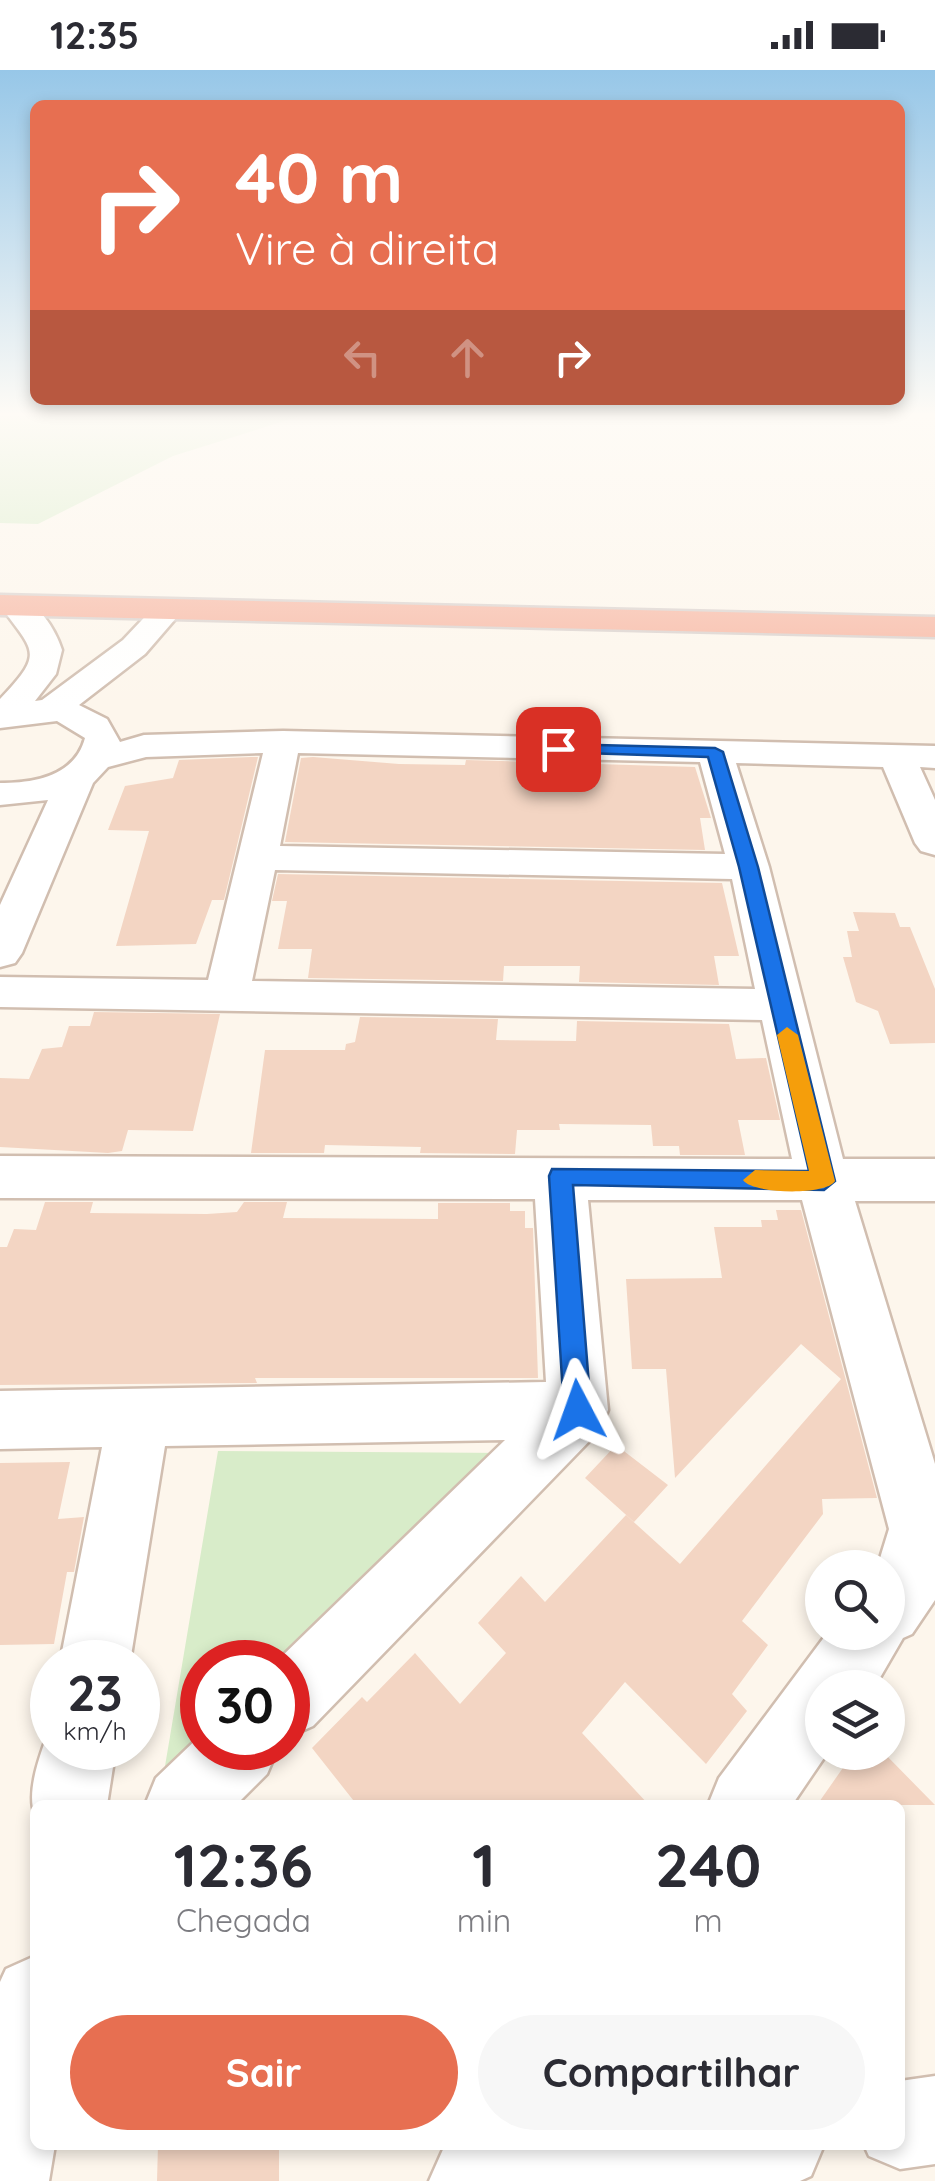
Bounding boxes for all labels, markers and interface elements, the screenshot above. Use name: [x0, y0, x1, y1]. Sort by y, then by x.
text: 12:35: [50, 11, 139, 59]
text: 40 m: [235, 133, 403, 221]
icon: right: [70, 140, 200, 270]
text: Vire à direita: [235, 220, 499, 276]
icon: left: [335, 330, 390, 385]
icon: ahead: [440, 330, 495, 385]
icon: right: [545, 330, 600, 385]
pin: [516, 707, 601, 792]
icon: arrive: [531, 722, 586, 777]
position arrow: [526, 1358, 630, 1462]
map controls: [805, 1550, 905, 1770]
button: search: [805, 1550, 905, 1650]
speed limit sign: 30: [180, 1640, 310, 1770]
text: 23: [67, 1661, 123, 1724]
button: layers: [805, 1670, 905, 1770]
text: km/h: [63, 1715, 127, 1746]
text: 12:36: [174, 1827, 313, 1902]
text: 1: [472, 1827, 496, 1902]
text: 240: [655, 1827, 761, 1902]
text: Chegada: [176, 1900, 311, 1940]
text: min: [457, 1900, 511, 1940]
text: m: [694, 1900, 723, 1940]
button: Sair: [70, 2015, 458, 2130]
button: Compartilhar: [478, 2015, 865, 2130]

